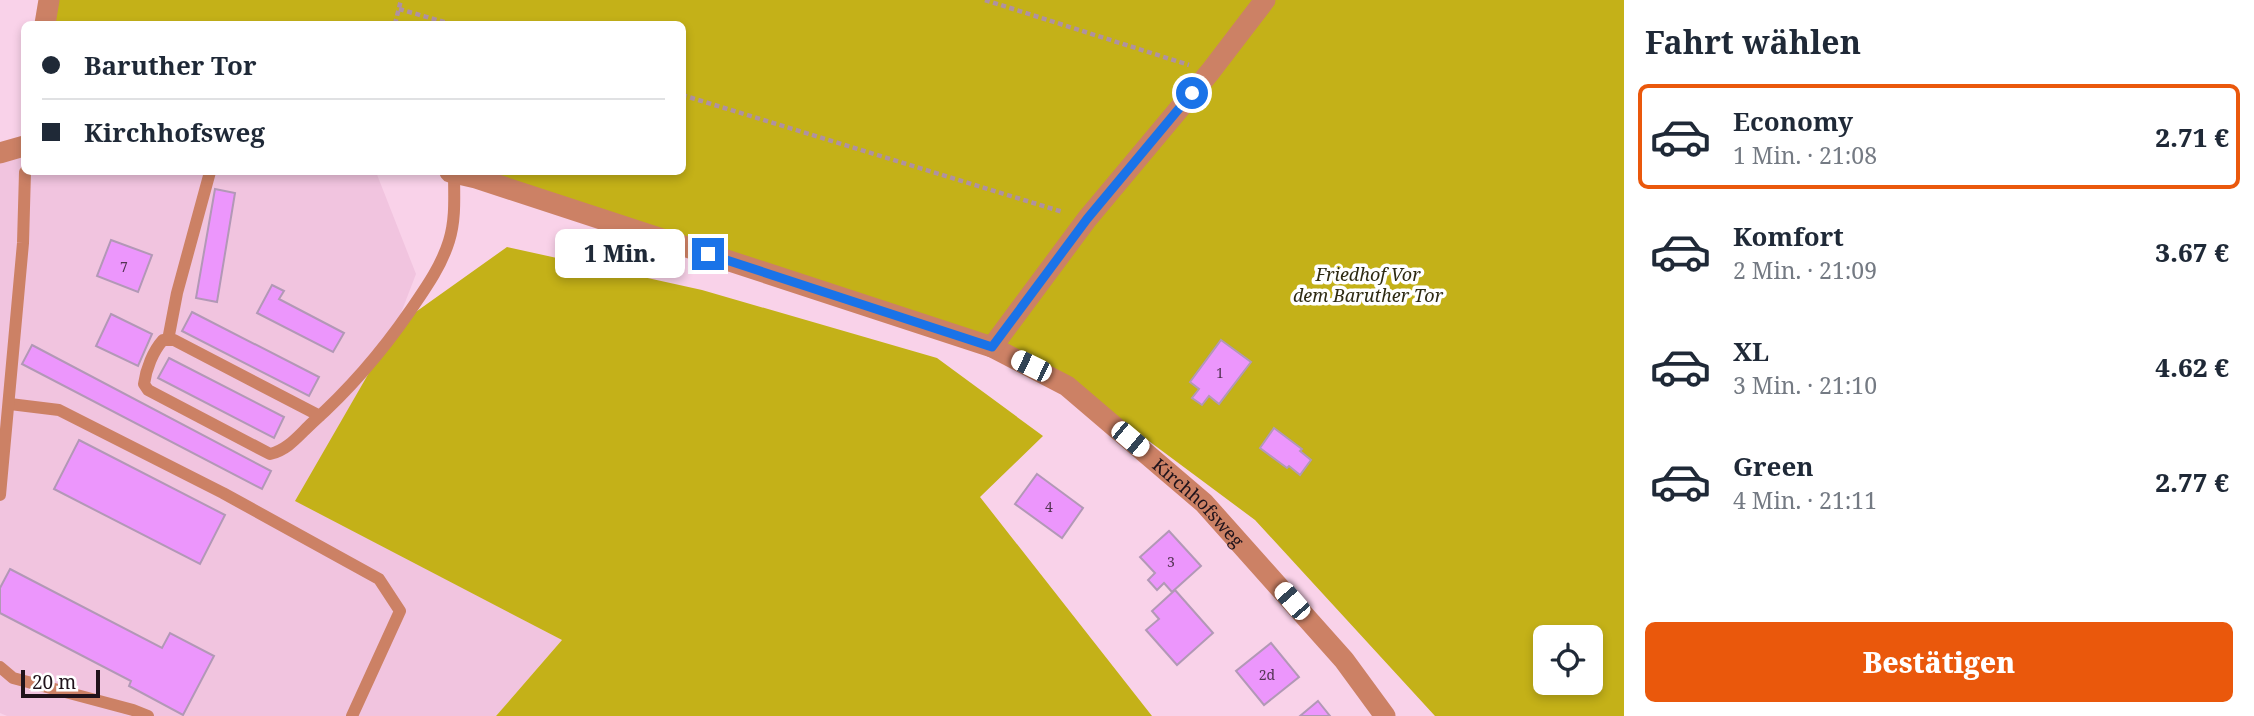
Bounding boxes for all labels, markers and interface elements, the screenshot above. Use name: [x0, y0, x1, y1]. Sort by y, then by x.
text: Fahrt wählen: [1645, 20, 1861, 63]
text: Baruther Tor: [84, 47, 257, 83]
route start: [1176, 77, 1208, 109]
text: Economy: [1733, 103, 1853, 139]
icon: car: [1649, 105, 1712, 168]
text: Kirchhofsweg: [84, 114, 265, 150]
text: 2.71 €: [2155, 119, 2229, 155]
text: 1 Min. · 21:08: [1733, 139, 1877, 171]
text: Komfort: [1733, 218, 1844, 254]
icon: car: [1649, 220, 1712, 283]
callout: 1 Min.: [554, 230, 684, 278]
text: 3.67 €: [2155, 234, 2229, 270]
text: 1 Min.: [584, 237, 656, 269]
route end: [692, 238, 724, 270]
text: 2 Min. · 21:09: [1733, 254, 1877, 286]
house number: 7: [120, 257, 128, 276]
park label: Friedhof Vor dem Baruther Tor: [1293, 262, 1444, 307]
text: XL: [1733, 333, 1769, 369]
icon: car: [1649, 335, 1712, 398]
car: [1008, 347, 1055, 385]
text: 4.62 €: [2155, 349, 2229, 385]
house number: 1: [1216, 363, 1224, 382]
text: 3 Min. · 21:10: [1733, 369, 1877, 401]
car: [1108, 417, 1153, 461]
text: Green: [1733, 448, 1814, 484]
icon: car: [1649, 450, 1712, 513]
street label: Kirchhofsweg: [1148, 453, 1250, 552]
text: 2.77 €: [2155, 464, 2229, 500]
text: 4 Min. · 21:11: [1733, 484, 1877, 516]
house number: 4: [1045, 497, 1053, 516]
house number: 3: [1167, 552, 1175, 571]
car: [1271, 578, 1314, 624]
button: Bestätigen: [1645, 622, 2233, 702]
map controls: [1533, 625, 1603, 695]
button: locate: [1533, 625, 1603, 695]
house number: 2d: [1259, 665, 1276, 684]
scale bar: [21, 667, 100, 699]
text: 20 m: [32, 669, 76, 695]

